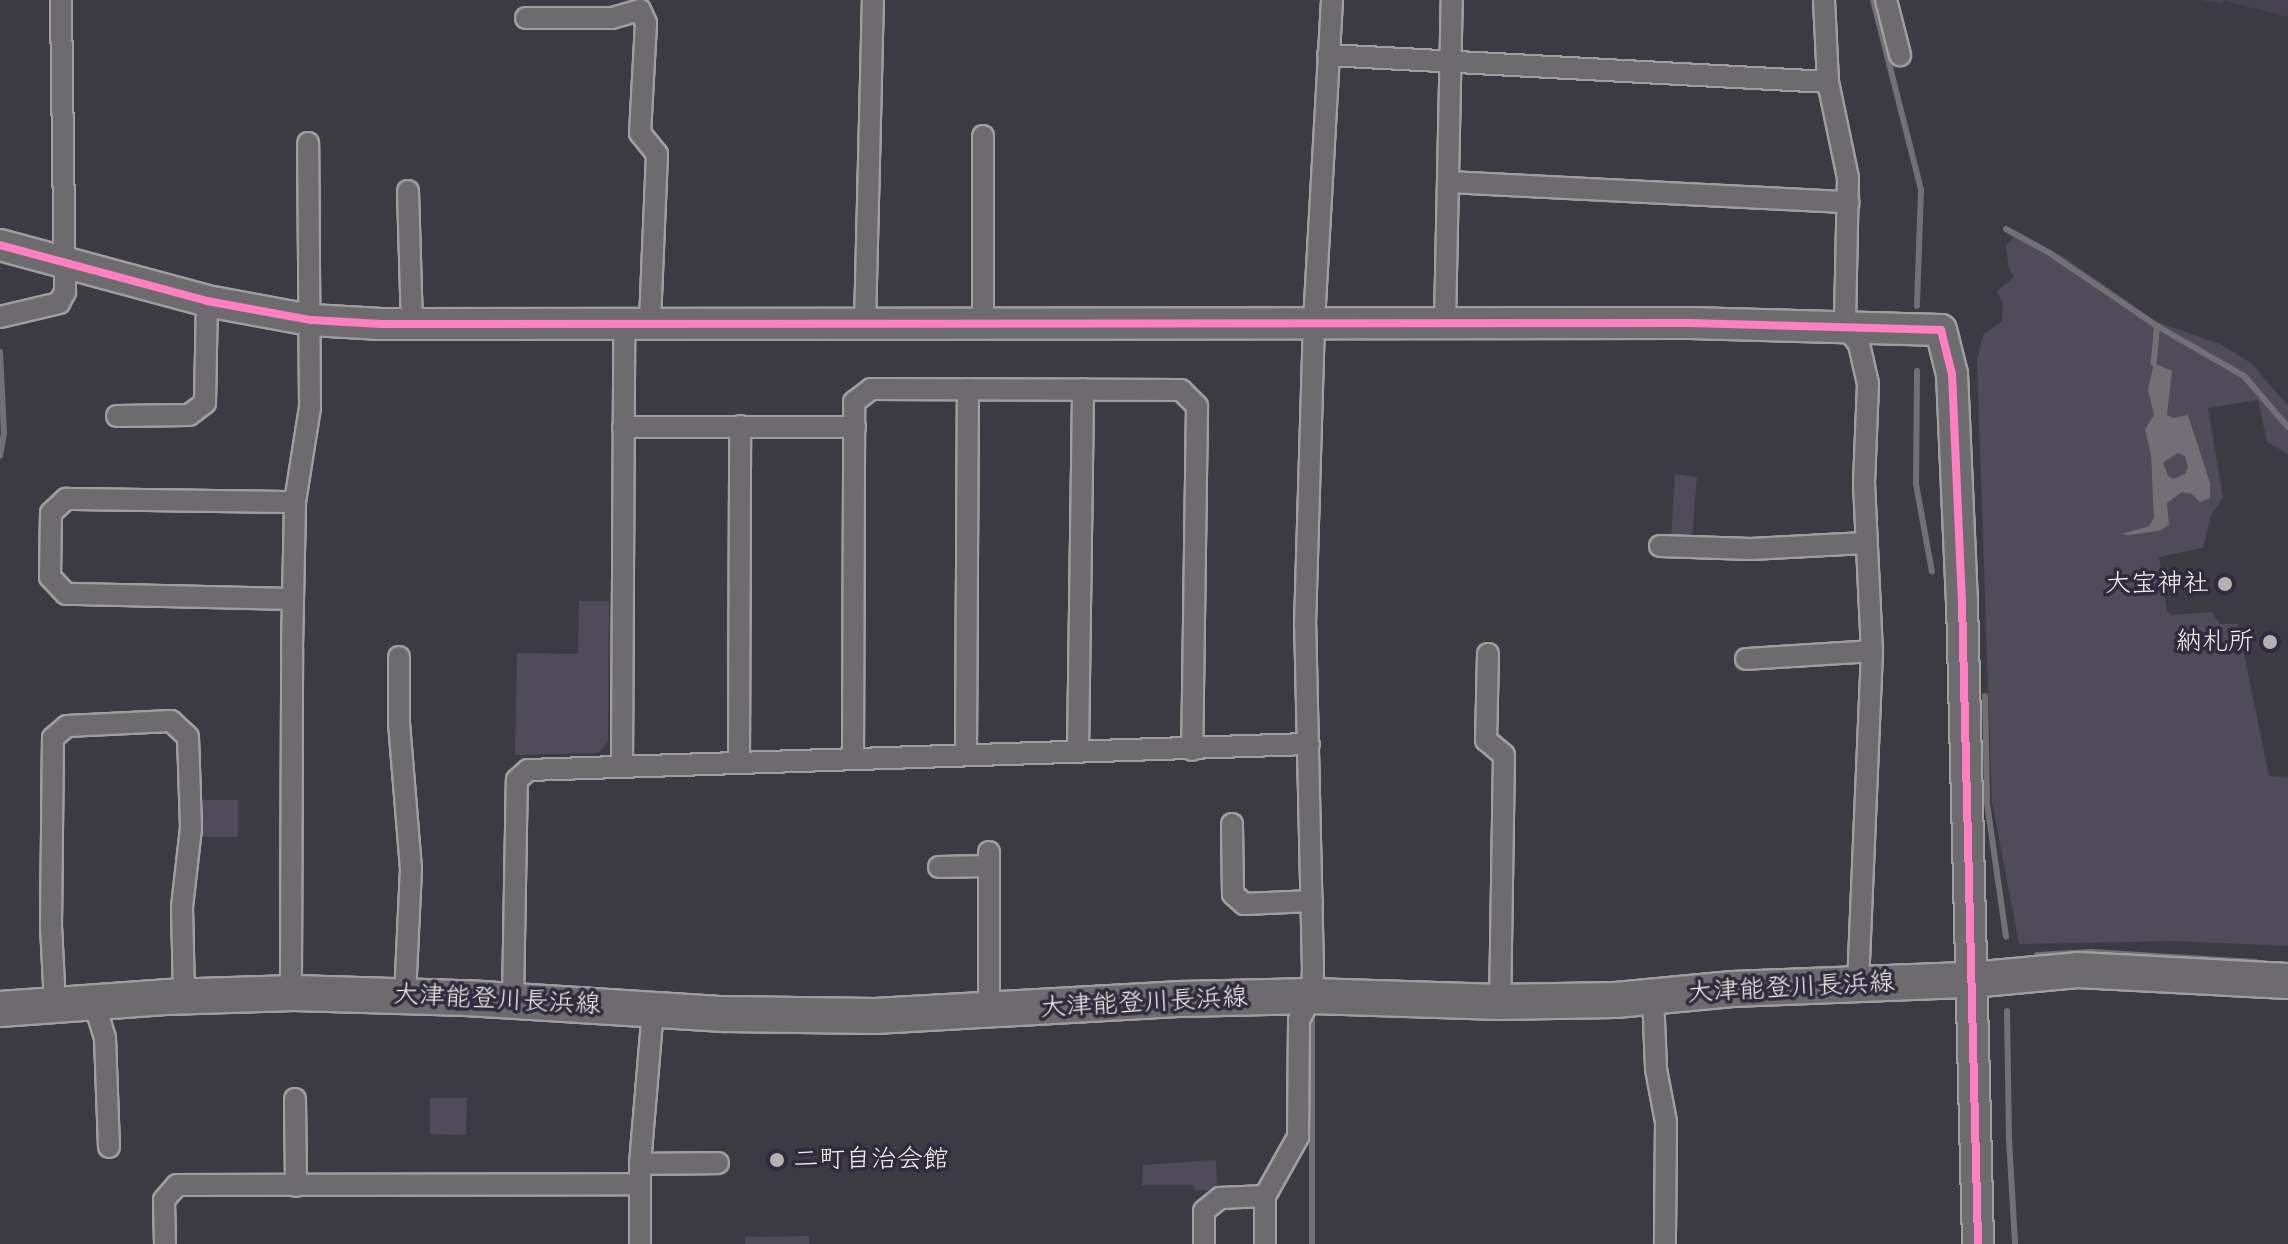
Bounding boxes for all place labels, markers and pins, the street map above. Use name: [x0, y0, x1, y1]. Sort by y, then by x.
place label: 大宝神社: [2105, 568, 2209, 600]
marker: 大宝神社: [2216, 575, 2234, 593]
place label: 納札所: [2176, 626, 2254, 658]
marker: 納札所: [2261, 633, 2279, 651]
place label: 二町自治会館: [793, 1144, 949, 1176]
marker: 二町自治会館: [768, 1151, 786, 1169]

